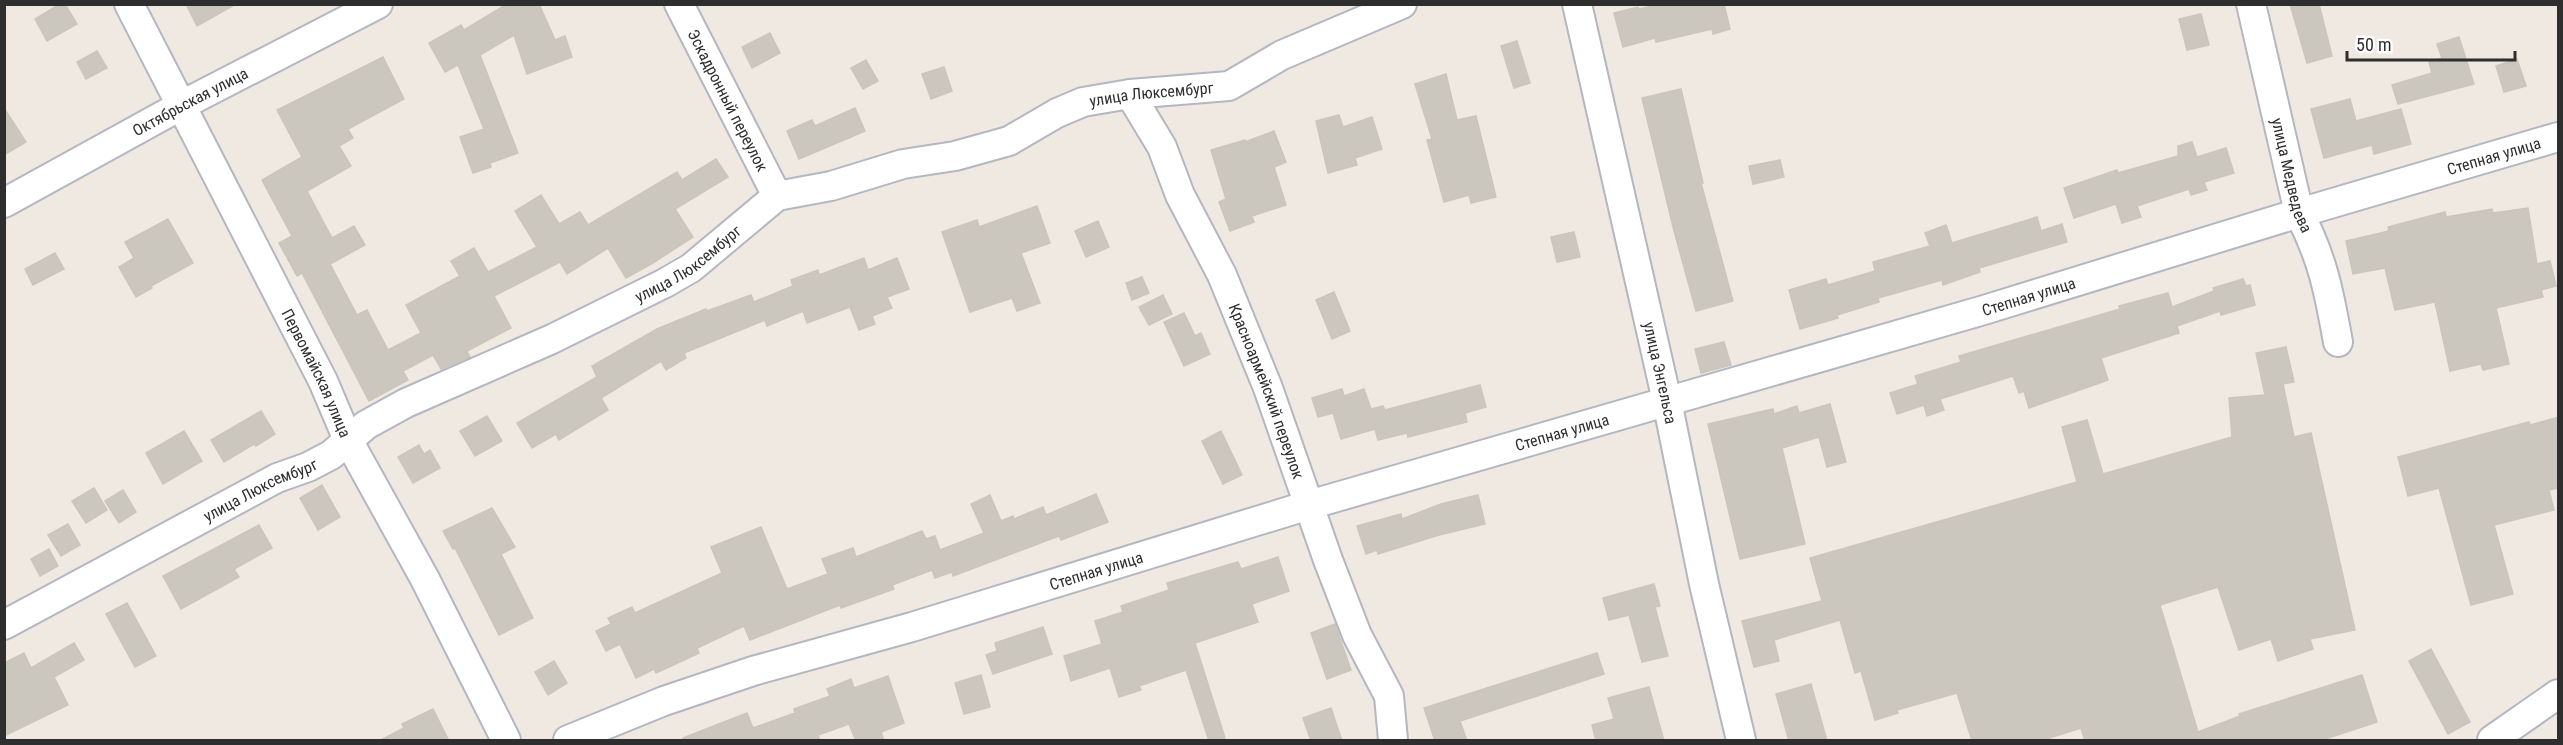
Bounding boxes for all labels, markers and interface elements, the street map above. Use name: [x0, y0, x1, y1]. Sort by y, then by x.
scale bar: [2347, 24, 2515, 62]
street label: Эскадронный переулок: [684, 26, 772, 175]
text: 50 m: [2356, 34, 2391, 55]
street label: Октябрьская улица: [129, 63, 251, 140]
street label: улица Люксембург: [1088, 78, 1214, 110]
street label: улица Медведева: [2268, 116, 2317, 236]
street label: Степная улица: [2445, 133, 2543, 179]
street label: улица Люксембург: [632, 221, 745, 306]
street label: Степная улица: [1979, 273, 2078, 320]
street label: Красноармейский переулок: [1225, 301, 1308, 481]
street label: Первомайская улица: [278, 305, 355, 440]
street label: улица Энгельса: [1640, 320, 1681, 425]
street label: Степная улица: [1513, 409, 1611, 455]
street label: улица Люксембург: [200, 454, 321, 525]
street label: Степная улица: [1047, 547, 1145, 594]

